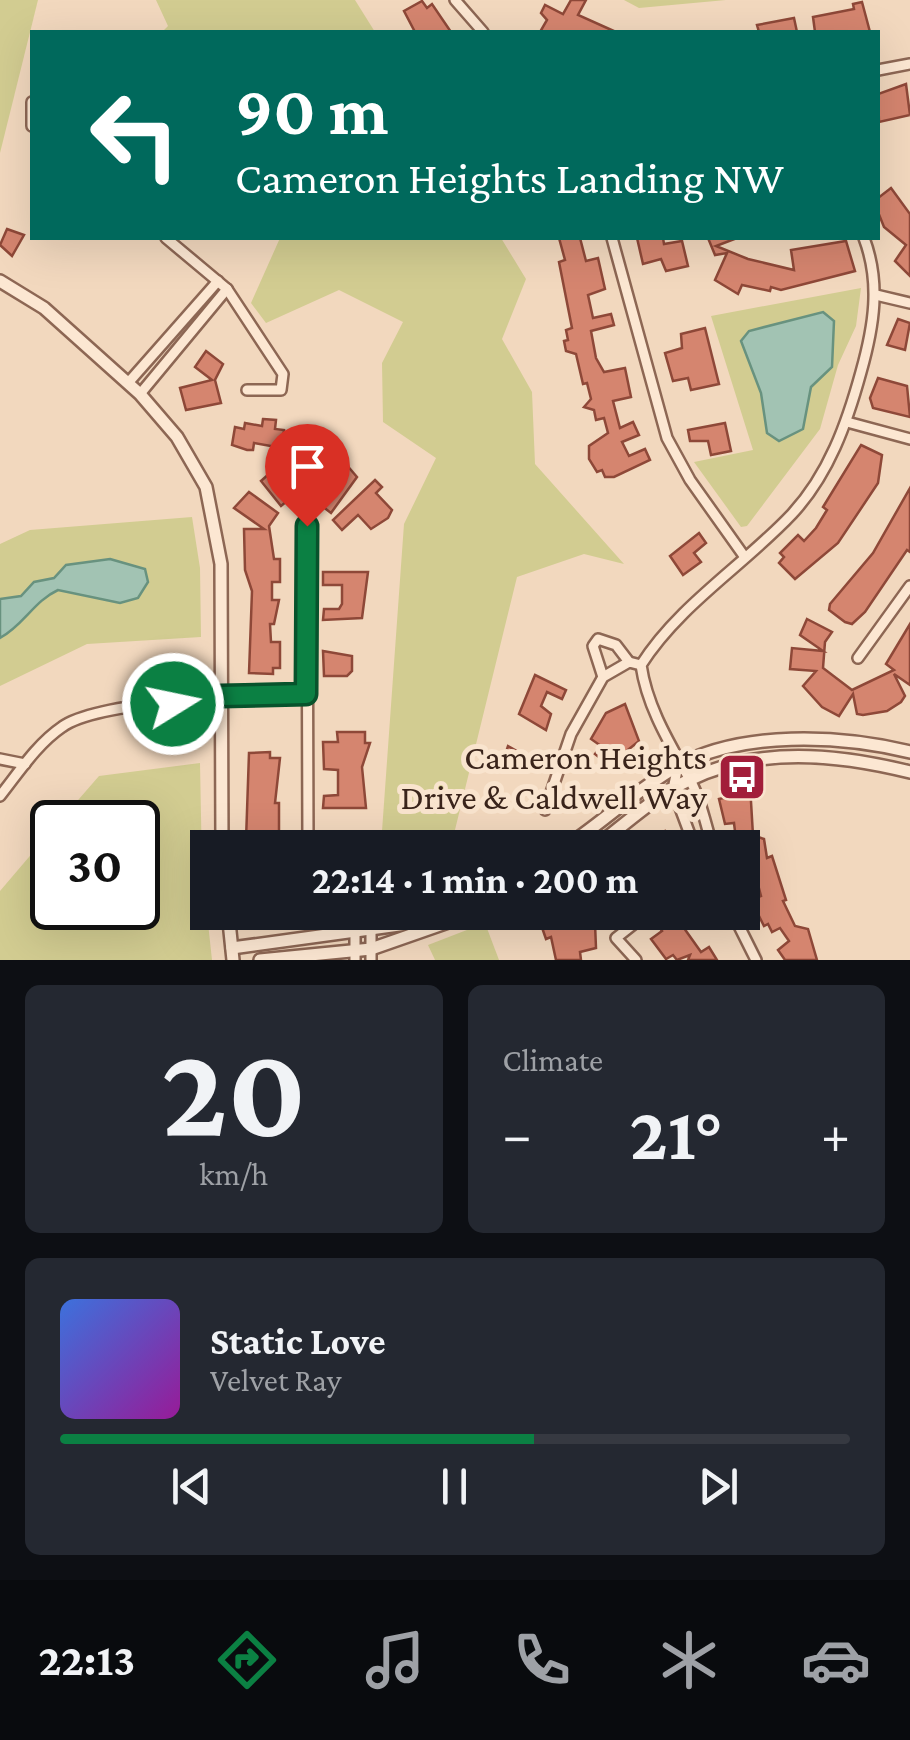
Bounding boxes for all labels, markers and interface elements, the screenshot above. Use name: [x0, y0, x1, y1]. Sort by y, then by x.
icon: left: [70, 70, 200, 200]
text: 90 m: [235, 71, 388, 149]
text: Cameron Heights Landing NW: [235, 153, 784, 203]
pin: [265, 424, 350, 527]
icon: arrive: [280, 439, 335, 494]
position arrow: [121, 652, 225, 756]
place label: Cameron Heights Drive & Caldwell Way: [401, 738, 708, 817]
bus stop icon: Cameron Heights Drive & Caldwell Way: [716, 751, 768, 803]
speed limit sign: 30: [30, 800, 160, 930]
text: 22:14 · 1 min · 200 m: [312, 859, 638, 901]
text: 20: [161, 1018, 306, 1163]
text: Climate: [503, 1042, 603, 1078]
text: 21°: [630, 1092, 723, 1175]
text: −: [503, 1104, 532, 1165]
text: +: [821, 1104, 850, 1165]
text: km/h: [199, 1156, 268, 1192]
text: Static Love: [210, 1320, 386, 1362]
text: Velvet Ray: [210, 1362, 341, 1398]
icon: previous: [164, 1459, 219, 1514]
icon: pause: [427, 1459, 482, 1514]
icon: next: [691, 1459, 746, 1514]
icon: directions: [212, 1625, 282, 1695]
icon: music: [360, 1625, 430, 1695]
icon: phone: [507, 1625, 577, 1695]
icon: climate: [654, 1625, 724, 1695]
icon: car: [801, 1625, 871, 1695]
text: 22:13: [39, 1635, 135, 1685]

